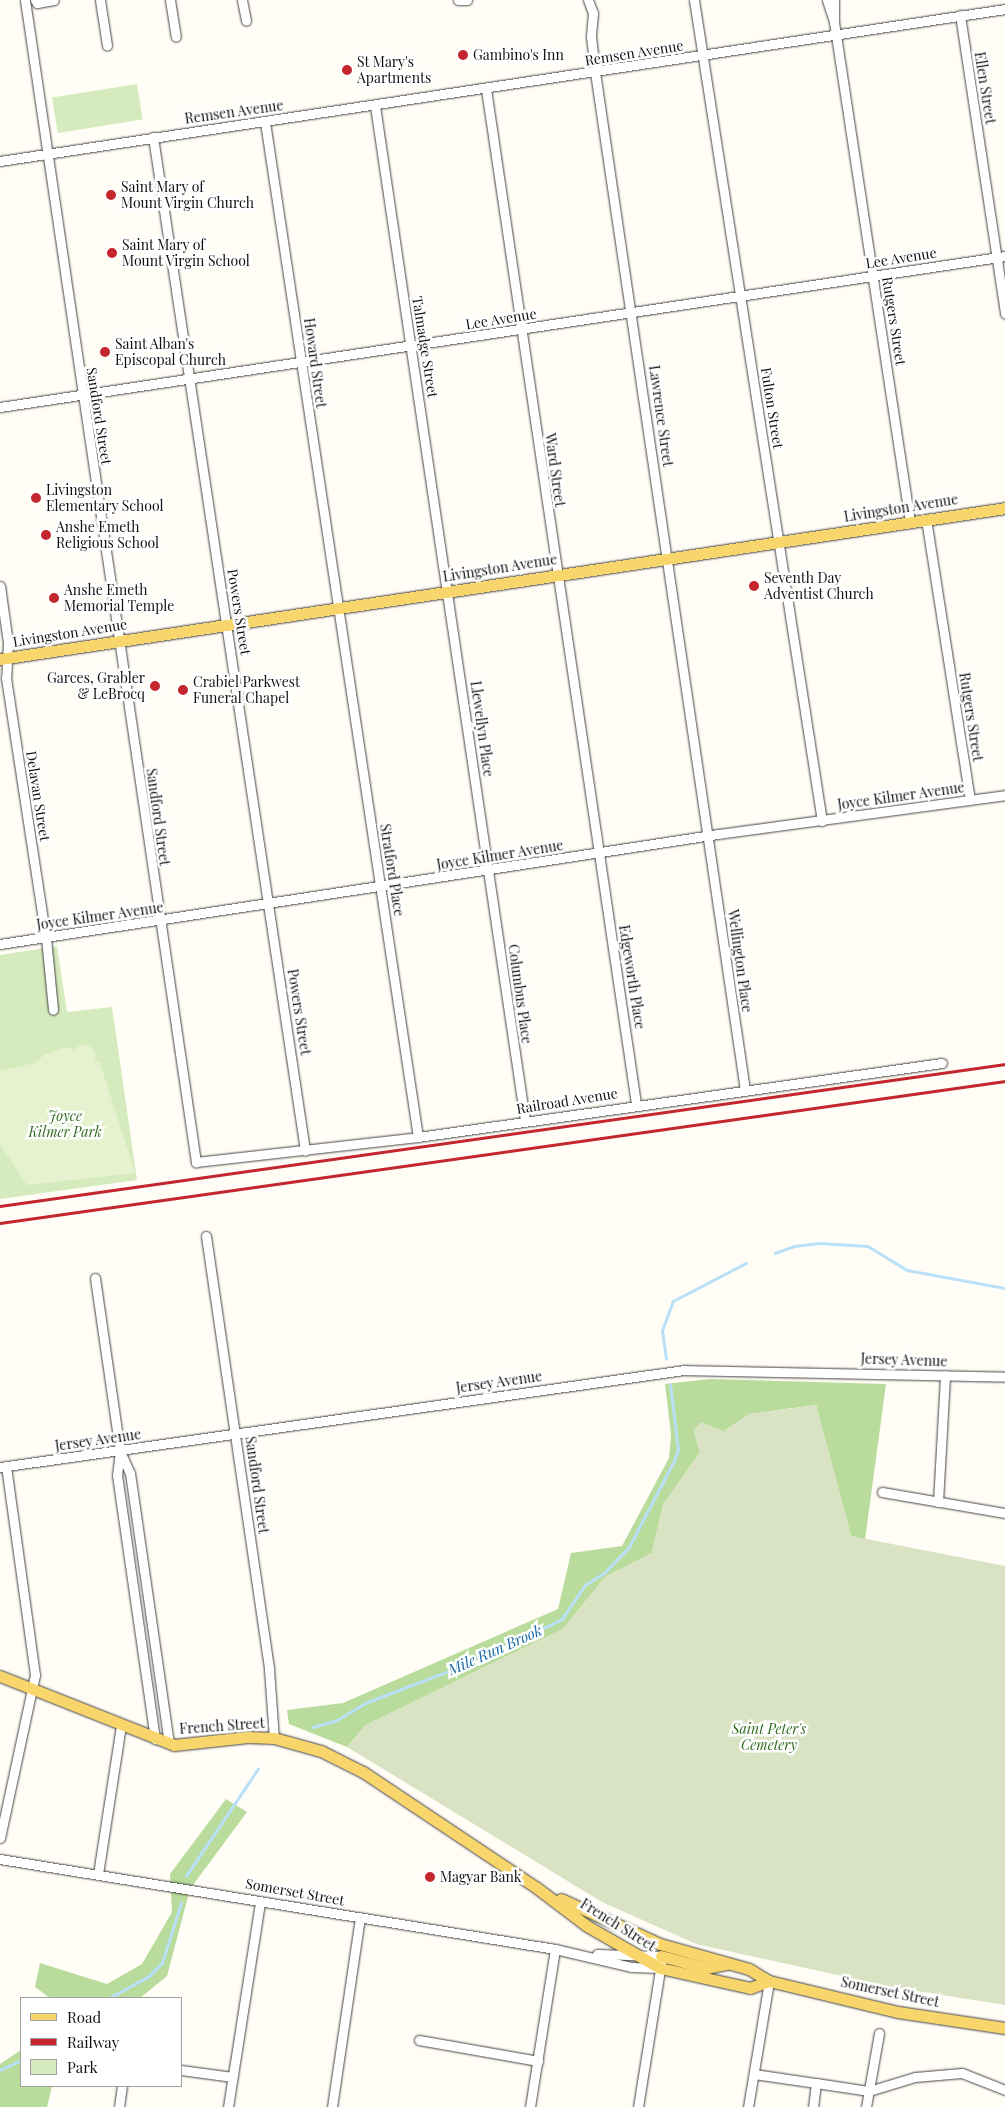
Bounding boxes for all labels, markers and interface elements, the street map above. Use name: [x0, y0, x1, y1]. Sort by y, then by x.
street label: Remsen Avenue: [583, 37, 685, 69]
place label: Gambino's Inn: [473, 47, 564, 63]
marker: Gambino's Inn: [457, 49, 469, 61]
street label: Ellen Street: [971, 51, 999, 125]
place label: St Mary's Apartments: [357, 54, 431, 86]
marker: St Mary's Apartments: [341, 64, 353, 76]
street label: Remsen Avenue: [183, 97, 285, 127]
place label: Saint Mary of Mount Virgin Church: [121, 179, 255, 212]
marker: Saint Mary of Mount Virgin Church: [105, 189, 117, 201]
place label: Saint Mary of Mount Virgin School: [122, 237, 250, 270]
street label: Lee Avenue: [864, 244, 938, 272]
marker: Saint Mary of Mount Virgin School: [106, 247, 118, 259]
street label: Rutgers Street: [879, 275, 909, 367]
street label: Talmadge Street: [409, 295, 441, 399]
street label: Lee Avenue: [464, 305, 538, 333]
street label: Howard Street: [300, 317, 330, 409]
place label: Saint Alban's Episcopal Church: [115, 336, 226, 368]
marker: Saint Alban's Episcopal Church: [99, 346, 111, 358]
street label: Lawrence Street: [646, 364, 676, 468]
street label: Sandford Street: [83, 366, 115, 466]
street label: Fulton Street: [757, 366, 787, 450]
street label: Ward Street: [542, 432, 568, 508]
place label: Livingston Elementary School: [46, 482, 164, 514]
street label: Livingston Avenue: [843, 491, 959, 525]
marker: Livingston Elementary School: [30, 492, 42, 504]
place label: Anshe Emeth Religious School: [56, 519, 159, 552]
marker: Anshe Emeth Religious School: [40, 529, 52, 541]
street label: Livingston Avenue: [442, 551, 558, 585]
street label: Powers Street: [224, 568, 254, 656]
place label: Seventh Day Adventist Church: [764, 570, 874, 602]
marker: Seventh Day Adventist Church: [748, 580, 760, 592]
place label: Anshe Emeth Memorial Temple: [64, 582, 175, 614]
marker: Anshe Emeth Memorial Temple: [48, 592, 60, 604]
street label: Livingston Avenue: [12, 616, 128, 650]
place label: Garces, Grabler & LeBrocq: [47, 670, 145, 702]
street label: Rutgers Street: [956, 671, 986, 763]
place label: Crabiel Parkwest Funeral Chapel: [193, 674, 300, 706]
marker: Garces, Grabler & LeBrocq: [149, 680, 161, 692]
street label: Llewellyn Place: [467, 680, 497, 778]
marker: Crabiel Parkwest Funeral Chapel: [177, 684, 189, 696]
street label: Delavan Street: [23, 750, 53, 842]
street label: Sandford Street: [143, 767, 173, 867]
street label: Joyce Kilmer Avenue: [836, 779, 966, 813]
street label: Stratford Place: [376, 823, 408, 917]
street label: Joyce Kilmer Avenue: [435, 837, 565, 873]
street label: Joyce Kilmer Avenue: [35, 899, 165, 933]
street label: Wellington Place: [724, 908, 756, 1014]
street label: Edgeworth Place: [615, 924, 649, 1030]
street label: Columbus Place: [505, 943, 535, 1045]
street label: Powers Street: [284, 968, 314, 1056]
street label: Railroad Avenue: [515, 1085, 619, 1117]
park label: Joyce Kilmer Park: [28, 1108, 102, 1140]
street label: Jersey Avenue: [860, 1350, 948, 1370]
street label: Jersey Avenue: [454, 1368, 544, 1396]
street label: Jersey Avenue: [53, 1426, 143, 1454]
street label: Sandford Street: [242, 1435, 272, 1535]
water label: Mile Run Brook: [445, 1621, 545, 1679]
street label: French Street: [179, 1715, 265, 1737]
park label: Saint Peter's Cemetery: [732, 1721, 806, 1754]
place label: Magyar Bank: [440, 1869, 522, 1885]
marker: Magyar Bank: [424, 1871, 436, 1883]
street label: Somerset Street: [244, 1875, 346, 1909]
street label: French Street: [577, 1895, 659, 1955]
street label: Somerset Street: [839, 1973, 941, 2011]
legend: [20, 1997, 182, 2087]
text: Road: [67, 2007, 101, 2027]
text: Railway: [67, 2032, 119, 2052]
text: Park: [67, 2057, 98, 2077]

